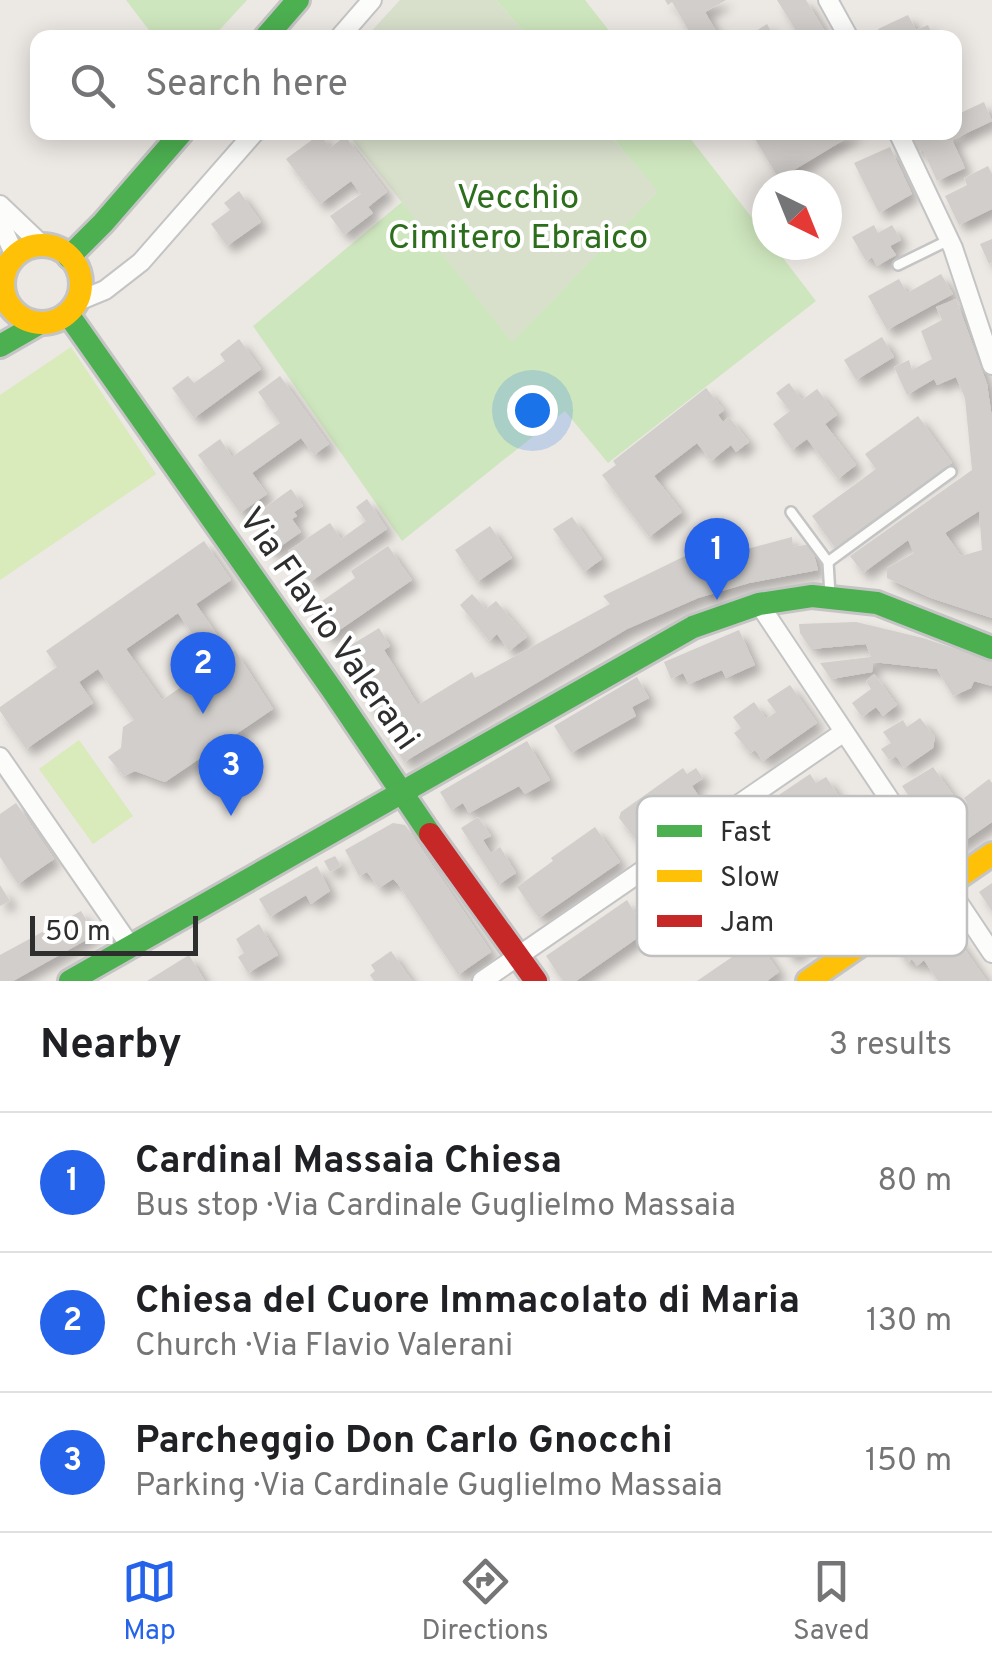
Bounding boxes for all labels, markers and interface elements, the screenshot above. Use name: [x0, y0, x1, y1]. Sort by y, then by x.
search box: [30, 30, 962, 140]
icon: search: [65, 58, 120, 113]
text: Search here: [145, 61, 348, 110]
north arrow: [752, 170, 842, 260]
park label: Vecchio Cimitero Ebraico: [388, 177, 648, 261]
your location: [507, 385, 558, 436]
street label: Via Flavio Valerani: [227, 500, 428, 760]
pin: 1: [684, 518, 750, 600]
pin: 2: [170, 632, 236, 714]
pin: 3: [198, 734, 264, 816]
legend: [637, 796, 967, 956]
text: Fast: [720, 816, 772, 852]
text: Slow: [720, 861, 779, 897]
text: Jam: [720, 906, 774, 942]
scale bar: [30, 911, 198, 956]
text: 50 m: [45, 915, 111, 951]
text: Nearby: [40, 1020, 182, 1073]
text: 3 results: [829, 1026, 952, 1066]
text: Cardinal Massaia Chiesa: [135, 1138, 562, 1187]
text: 1: [66, 1162, 79, 1202]
text: 80 m: [878, 1162, 952, 1202]
text: Bus stop · Via Cardinale Guglielmo Massaia: [135, 1187, 736, 1227]
text: Chiesa del Cuore Immacolato di Maria: [135, 1278, 800, 1327]
text: 2: [63, 1302, 82, 1342]
text: 130 m: [866, 1302, 952, 1342]
text: Church · Via Flavio Valerani: [135, 1327, 513, 1367]
text: Parcheggio Don Carlo Gnocchi: [135, 1418, 673, 1467]
text: 3: [63, 1442, 82, 1482]
text: 150 m: [865, 1442, 952, 1482]
text: Parking · Via Cardinale Guglielmo Massaia: [135, 1467, 723, 1507]
tab: Map: [122, 1554, 177, 1650]
tab: Directions: [421, 1554, 549, 1650]
tab: Saved: [793, 1554, 870, 1650]

